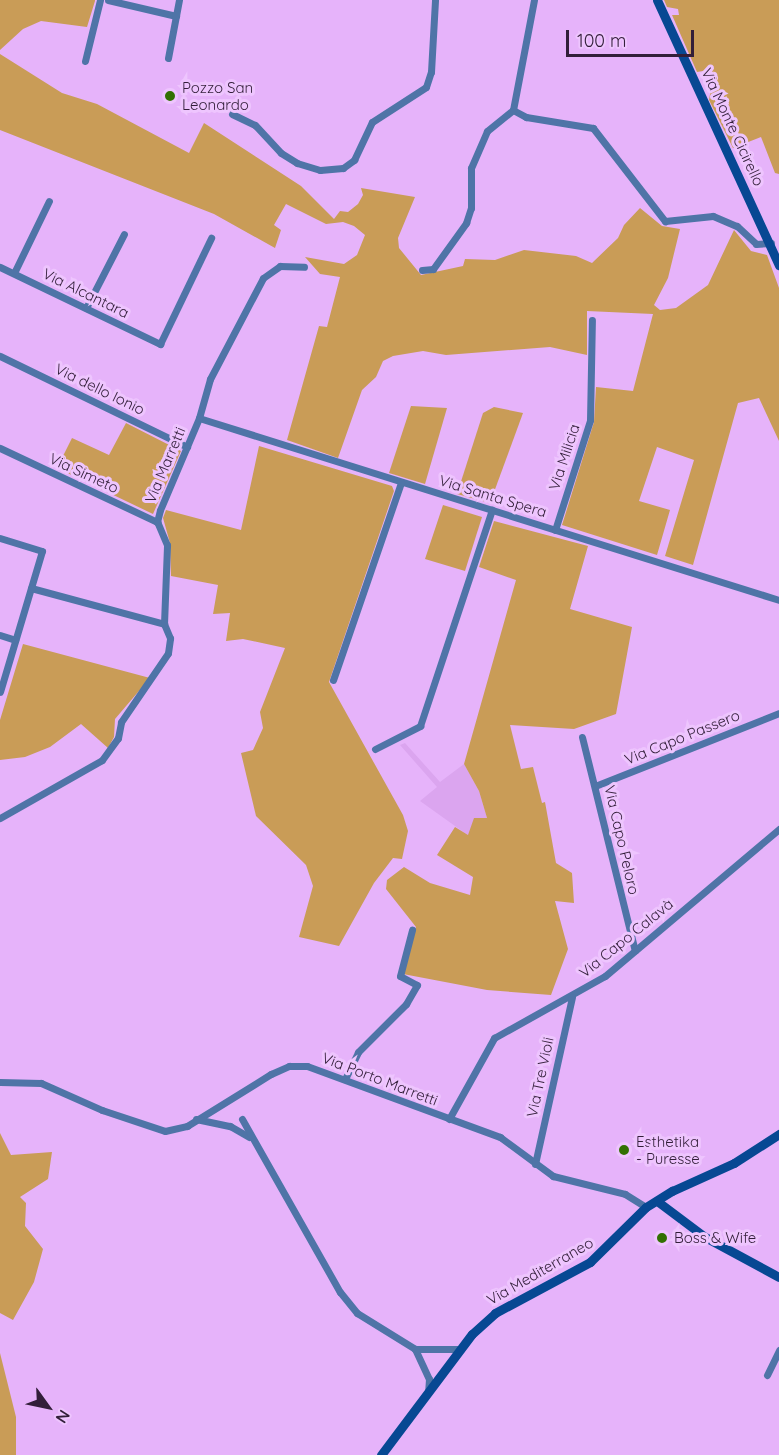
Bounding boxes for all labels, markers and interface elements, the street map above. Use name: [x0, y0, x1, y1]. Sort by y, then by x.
scale bar: [569, 18, 696, 56]
text: 100 m: [577, 29, 626, 52]
street label: Via Monte Cicirello: [698, 65, 768, 189]
place label: Pozzo San Leonardo: [182, 78, 253, 113]
marker: Pozzo San Leonardo: [163, 89, 177, 103]
street label: Via Alcantara: [40, 264, 132, 322]
street label: Via dello Ionio: [52, 360, 148, 418]
street label: Via Milicia: [545, 422, 583, 492]
street label: Via Marretti: [141, 424, 189, 506]
street label: Via Simeto: [47, 449, 121, 497]
street label: Via Santa Spera: [437, 471, 549, 521]
street label: Via Capo Passero: [622, 706, 742, 768]
street label: Via Capo Peloro: [601, 784, 643, 896]
street label: Via Capo Calavà: [575, 895, 677, 981]
street label: Via Tre Violi: [523, 1035, 557, 1119]
street label: Via Porto Marretti: [319, 1049, 441, 1109]
place label: Esthetika - Puresse: [636, 1132, 700, 1167]
marker: Esthetika - Puresse: [617, 1143, 631, 1157]
place label: Boss & Wife: [674, 1229, 756, 1247]
marker: Boss & Wife: [655, 1231, 669, 1245]
street label: Via Mediterraneo: [484, 1233, 596, 1309]
north arrow: [18, 1377, 78, 1437]
text: N: [52, 1406, 75, 1427]

